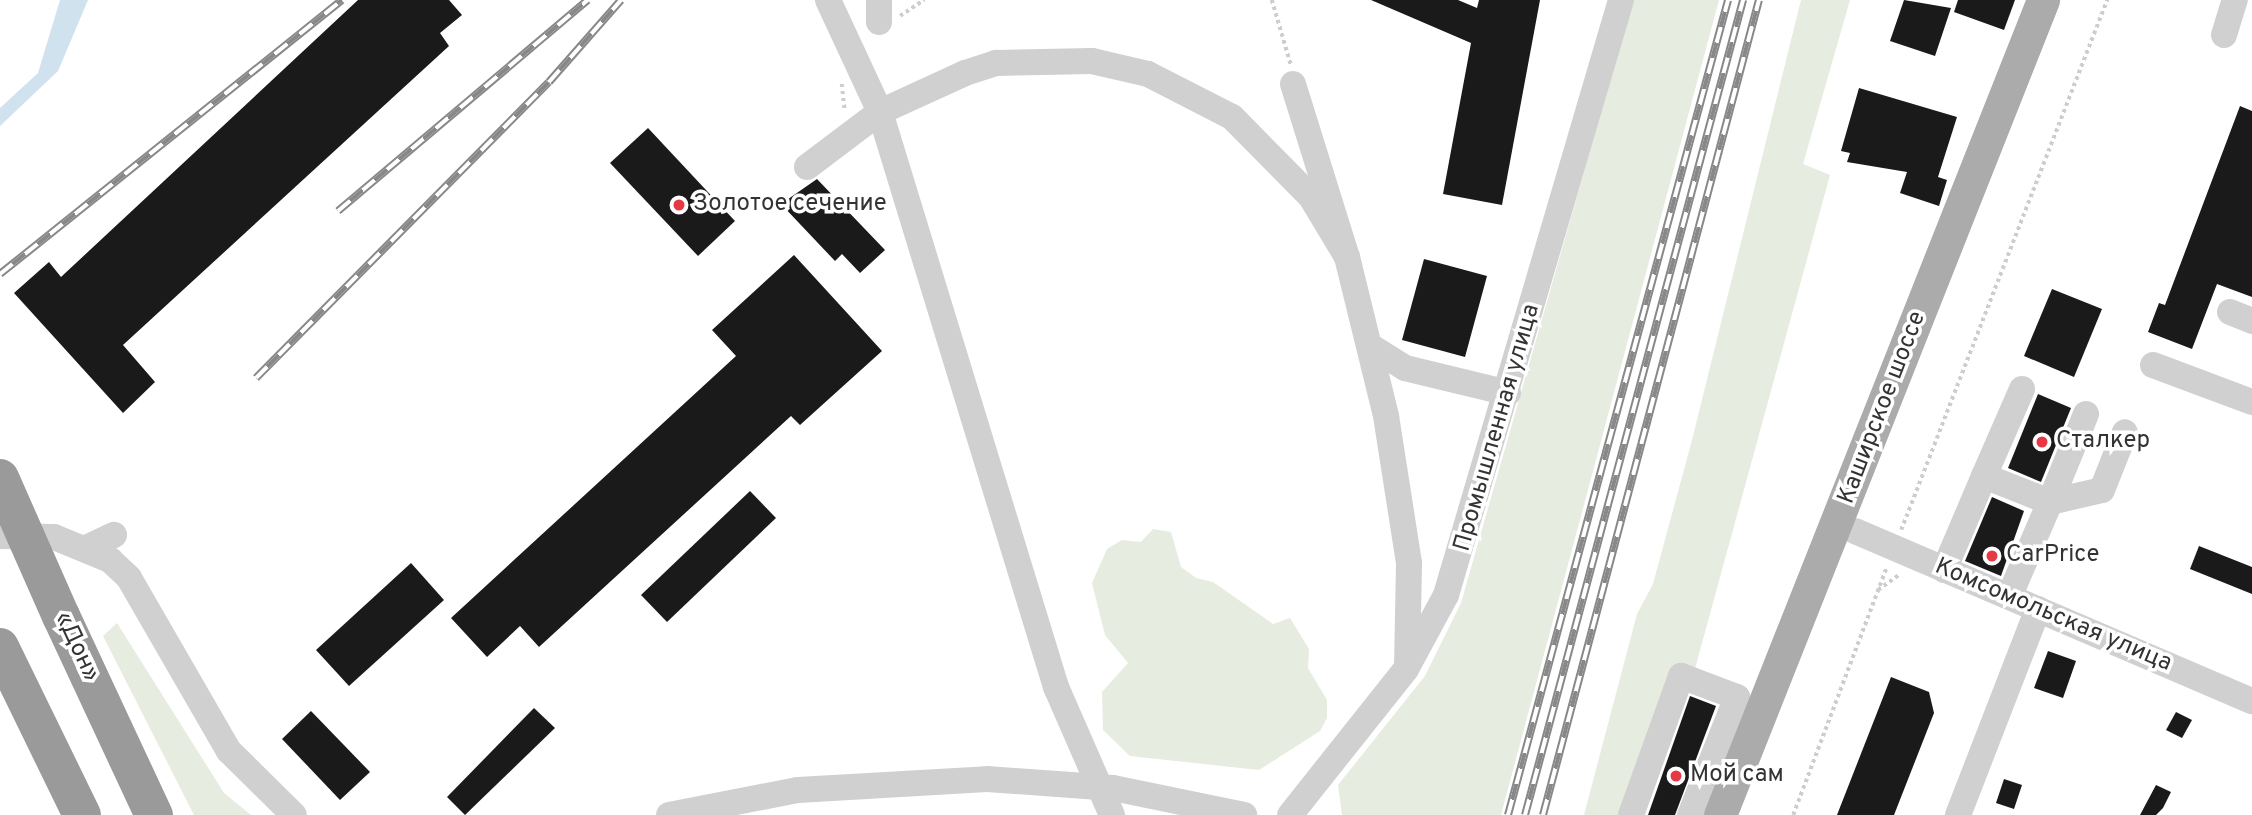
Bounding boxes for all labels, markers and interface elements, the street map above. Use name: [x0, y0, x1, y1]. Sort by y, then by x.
place label: Золотое сечение: [693, 191, 887, 219]
marker: Золотое сечение: [671, 197, 687, 213]
street label: Промышленная улица: [1449, 301, 1547, 555]
street label: Каширское шоссе: [1833, 308, 1933, 508]
place label: Сталкер: [2056, 428, 2150, 456]
marker: Сталкер: [2034, 434, 2050, 450]
place label: CarPrice: [2006, 542, 2099, 570]
marker: CarPrice: [1984, 548, 2000, 564]
street label: Комсомольская улица: [1930, 553, 2176, 679]
street label: «Дон»: [47, 608, 105, 686]
place label: Мой сам: [1690, 762, 1784, 790]
marker: Мой сам: [1668, 768, 1684, 784]

